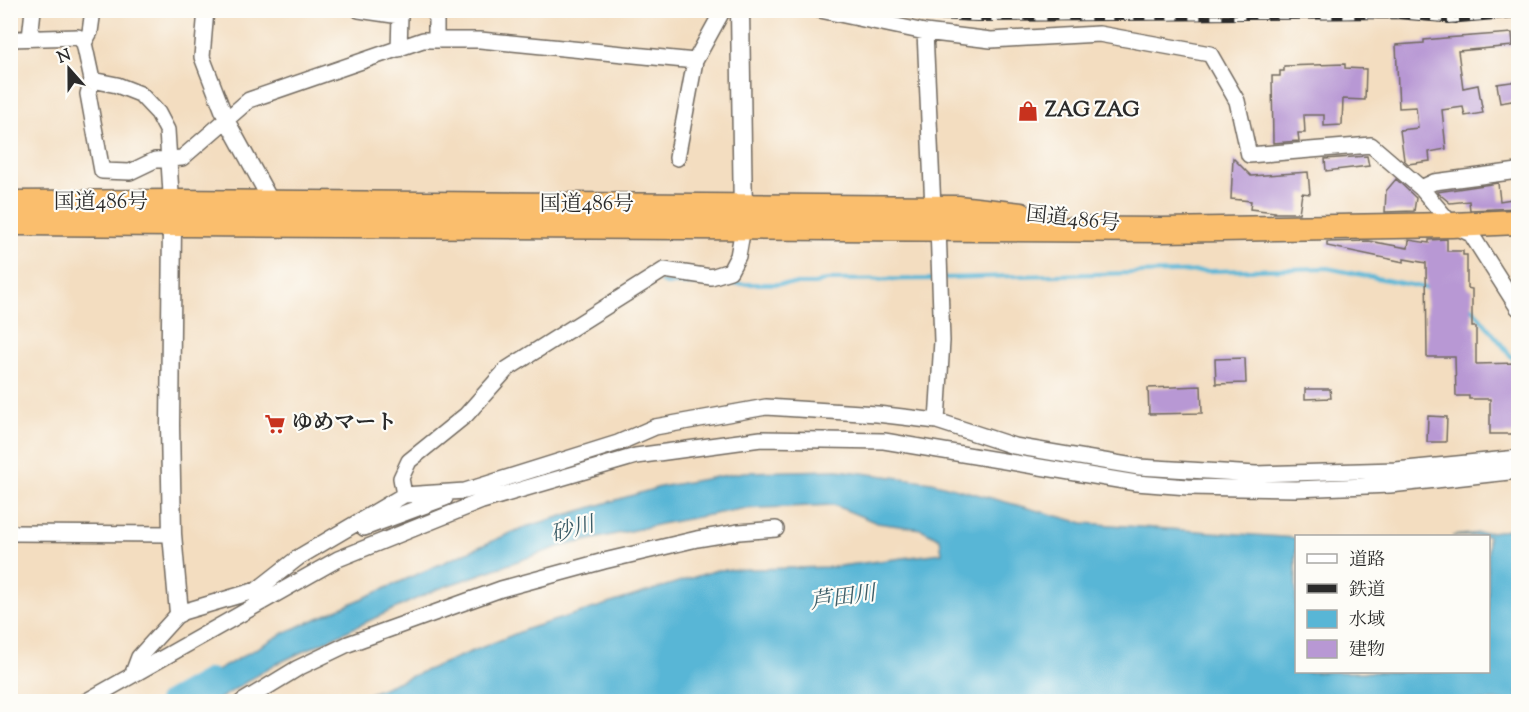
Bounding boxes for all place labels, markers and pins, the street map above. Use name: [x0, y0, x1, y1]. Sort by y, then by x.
place label: ZAG ZAG: [1045, 96, 1140, 126]
shop icon: ZAG ZAG: [1016, 99, 1040, 123]
place label: ゆめマート: [292, 409, 397, 439]
supermarket icon: ゆめマート: [263, 412, 287, 436]

